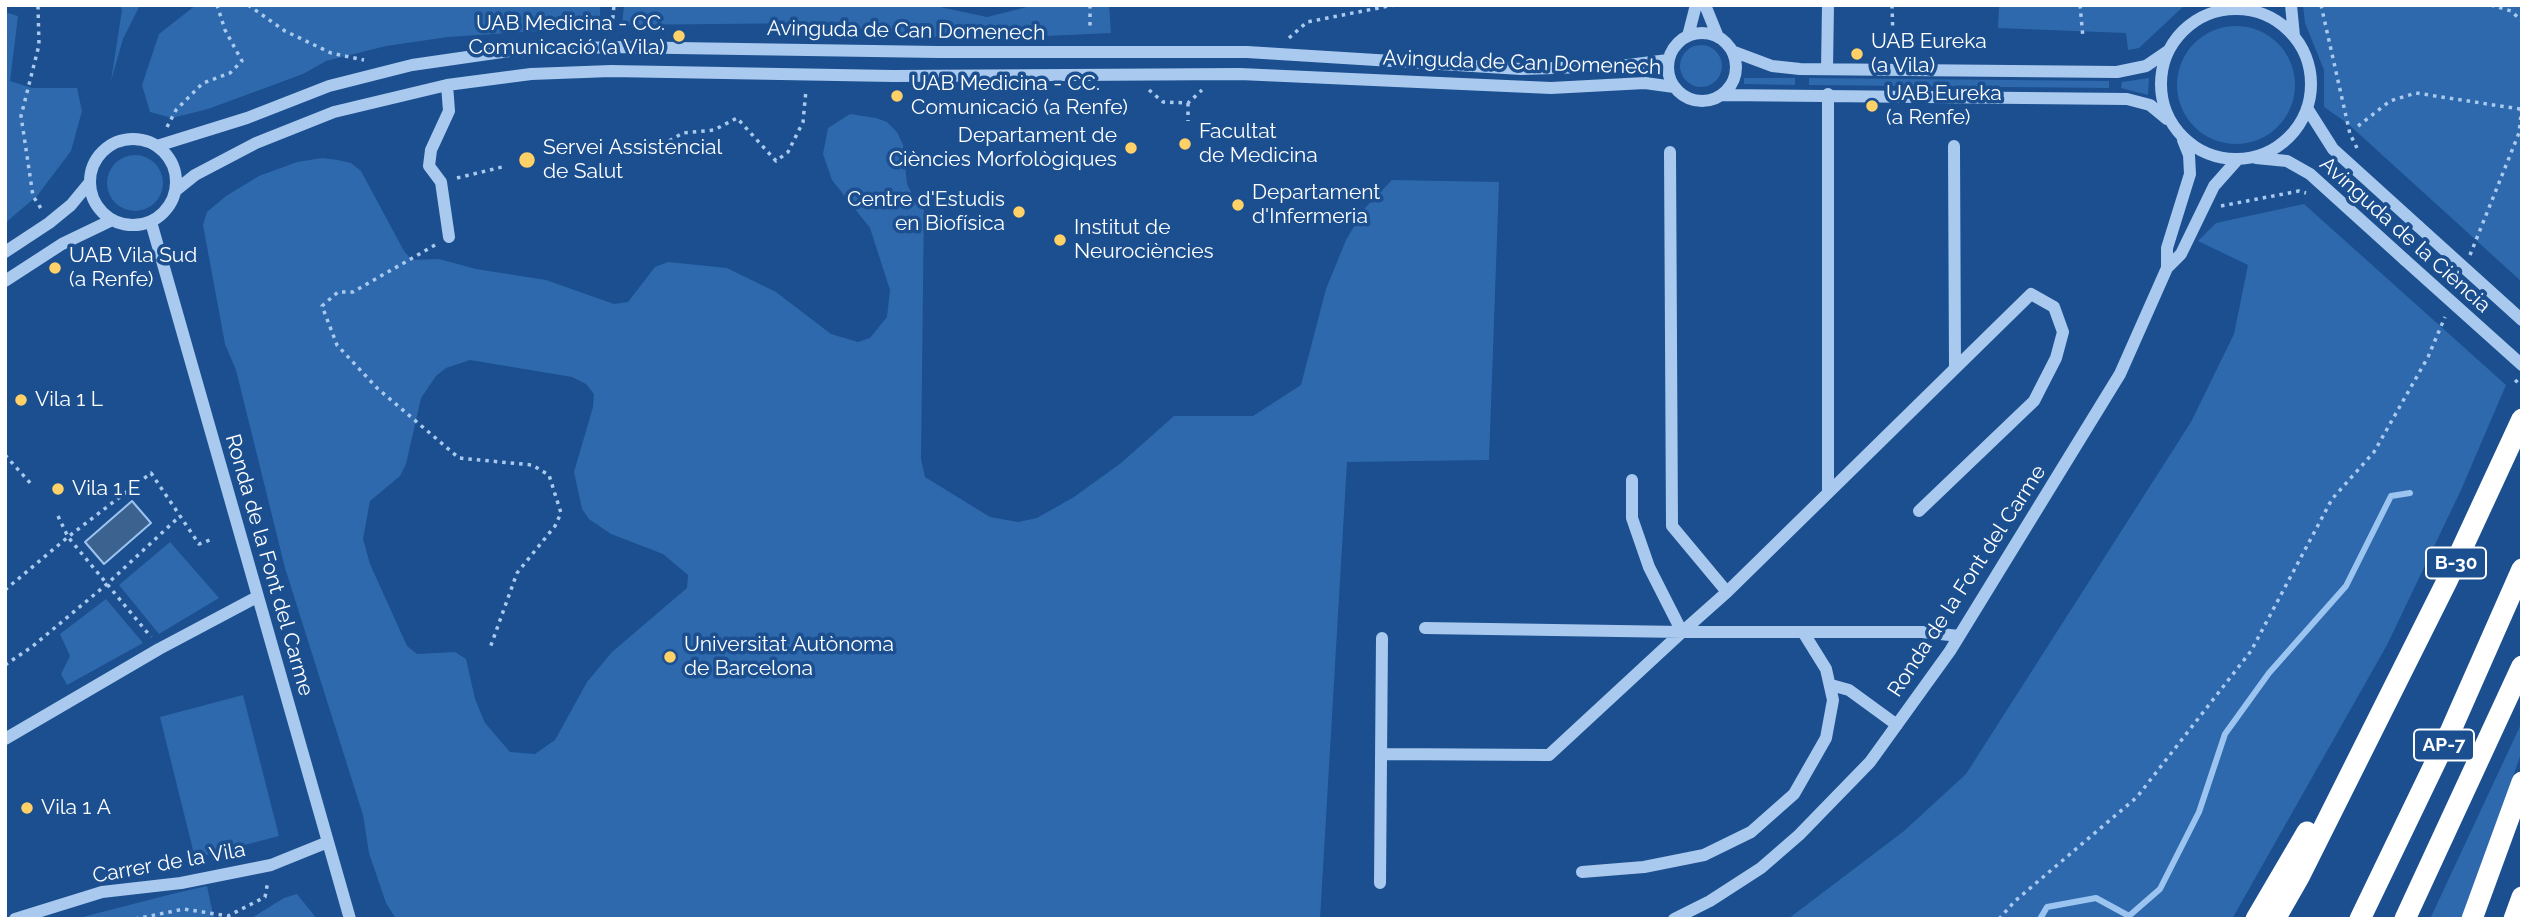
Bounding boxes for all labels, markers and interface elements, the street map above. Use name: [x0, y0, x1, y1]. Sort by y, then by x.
place label: UAB Medicina - CC. Comunicació (a Vila): [469, 11, 665, 61]
street label: Avinguda de Can Domenech: [767, 16, 1045, 46]
marker: UAB Medicina - CC. Comunicació (a Vila): [671, 28, 687, 44]
place label: UAB Eureka (a Vila): [1871, 29, 1987, 79]
street label: Avinguda de Can Domenech: [1382, 46, 1662, 80]
marker: UAB Eureka (a Vila): [1849, 46, 1865, 62]
place label: UAB Medicina - CC. Comunicació (a Renfe): [911, 71, 1128, 121]
place label: UAB Eureka (a Renfe): [1886, 81, 2002, 131]
marker: UAB Medicina - CC. Comunicació (a Renfe): [889, 88, 905, 104]
marker: UAB Eureka (a Renfe): [1864, 98, 1880, 114]
place label: Facultat de Medicina: [1199, 119, 1318, 169]
place label: Departament de Ciències Morfològiques: [889, 123, 1117, 173]
place label: Servei Assistencial de Salut: [543, 135, 722, 185]
marker: Facultat de Medicina: [1177, 136, 1193, 152]
marker: Departament de Ciències Morfològiques: [1123, 140, 1139, 156]
marker: Servei Assistencial de Salut: [517, 150, 537, 170]
street label: Avinguda de la Ciència: [2314, 152, 2496, 318]
place label: Departament d'Infermeria: [1252, 180, 1380, 230]
place label: Centre d'Estudis en Biofísica: [847, 187, 1005, 237]
marker: Departament d'Infermeria: [1230, 197, 1246, 213]
marker: Centre d'Estudis en Biofísica: [1011, 204, 1027, 220]
place label: Institut de Neurociències: [1074, 215, 1214, 265]
marker: Institut de Neurociències: [1052, 232, 1068, 248]
place label: UAB Vila Sud (a Renfe): [69, 243, 197, 293]
marker: UAB Vila Sud (a Renfe): [47, 260, 63, 276]
place label: Vila 1 L: [35, 387, 103, 413]
marker: Vila 1 L: [13, 392, 29, 408]
street label: Ronda de la Font del Carme: [220, 431, 318, 699]
street label: Ronda de la Font del Carme: [1883, 460, 2051, 702]
place label: Vila 1 E: [72, 476, 140, 502]
marker: Vila 1 E: [50, 481, 66, 497]
road number: B-30: [2426, 548, 2486, 578]
place label: Universitat Autònoma de Barcelona: [684, 632, 894, 682]
marker: Universitat Autònoma de Barcelona: [662, 649, 678, 665]
road number: AP-7: [2414, 730, 2474, 760]
place label: Vila 1 A: [41, 795, 111, 821]
marker: Vila 1 A: [19, 800, 35, 816]
street label: Carrer de la Vila: [91, 837, 247, 889]

